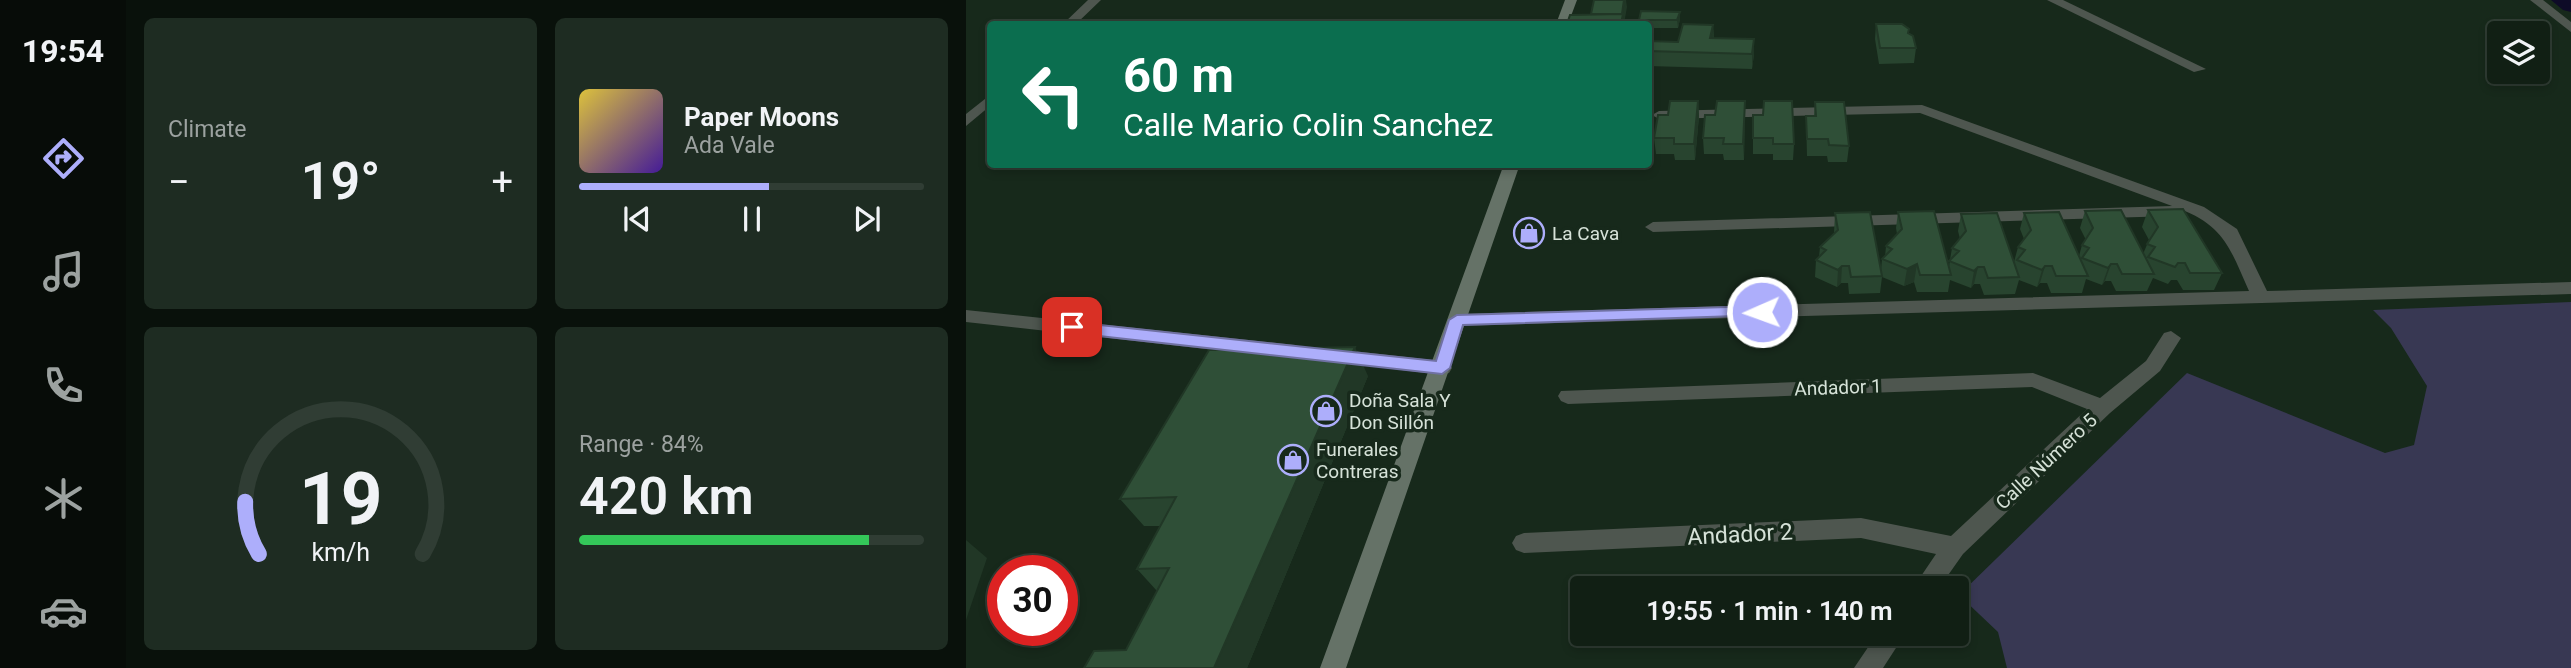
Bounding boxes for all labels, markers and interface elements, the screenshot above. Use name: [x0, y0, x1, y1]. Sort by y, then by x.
map controls: [2487, 21, 2550, 84]
button: layers: [2487, 21, 2550, 84]
text: 19:54: [22, 32, 104, 70]
text: 60 m: [1123, 47, 1234, 104]
icon: left: [1008, 49, 1099, 140]
text: Paper Moons: [684, 102, 839, 132]
text: Calle Mario Colin Sanchez: [1123, 106, 1493, 144]
text: Climate: [168, 116, 247, 143]
text: Ada Vale: [684, 132, 775, 159]
icon: directions: [39, 134, 88, 183]
text: 19°: [301, 151, 380, 212]
text: −: [168, 160, 190, 204]
text: +: [491, 160, 513, 204]
icon: previous: [618, 200, 656, 238]
icon: pause: [733, 200, 771, 238]
icon: next: [848, 200, 886, 238]
shop icon: La Cava: [1512, 216, 1546, 250]
place label: La Cava: [1552, 222, 1619, 245]
icon: music: [39, 247, 88, 296]
position arrow: [1725, 275, 1799, 349]
pin: [1042, 297, 1102, 357]
icon: arrive: [1053, 308, 1091, 346]
icon: phone: [39, 361, 88, 410]
street label: Andador 1: [1794, 374, 1882, 401]
place label: Doña Sala Y Don Sillón: [1349, 389, 1451, 434]
shop icon: Doña Sala Y Don Sillón: [1309, 394, 1343, 428]
street label: Calle Número 5: [1991, 409, 2102, 514]
text: Range · 84%: [579, 431, 704, 458]
place label: Funerales Contreras: [1316, 438, 1398, 483]
shop icon: Funerales Contreras: [1276, 443, 1310, 477]
text: 19: [299, 457, 382, 543]
text: 420 km: [579, 466, 754, 527]
icon: climate: [39, 474, 88, 523]
street label: Andador 2: [1687, 518, 1794, 551]
text: km/h: [311, 538, 370, 567]
speed limit sign: 30: [987, 555, 1078, 646]
icon: car: [39, 587, 88, 636]
text: 19:55 · 1 min · 140 m: [1646, 596, 1893, 626]

